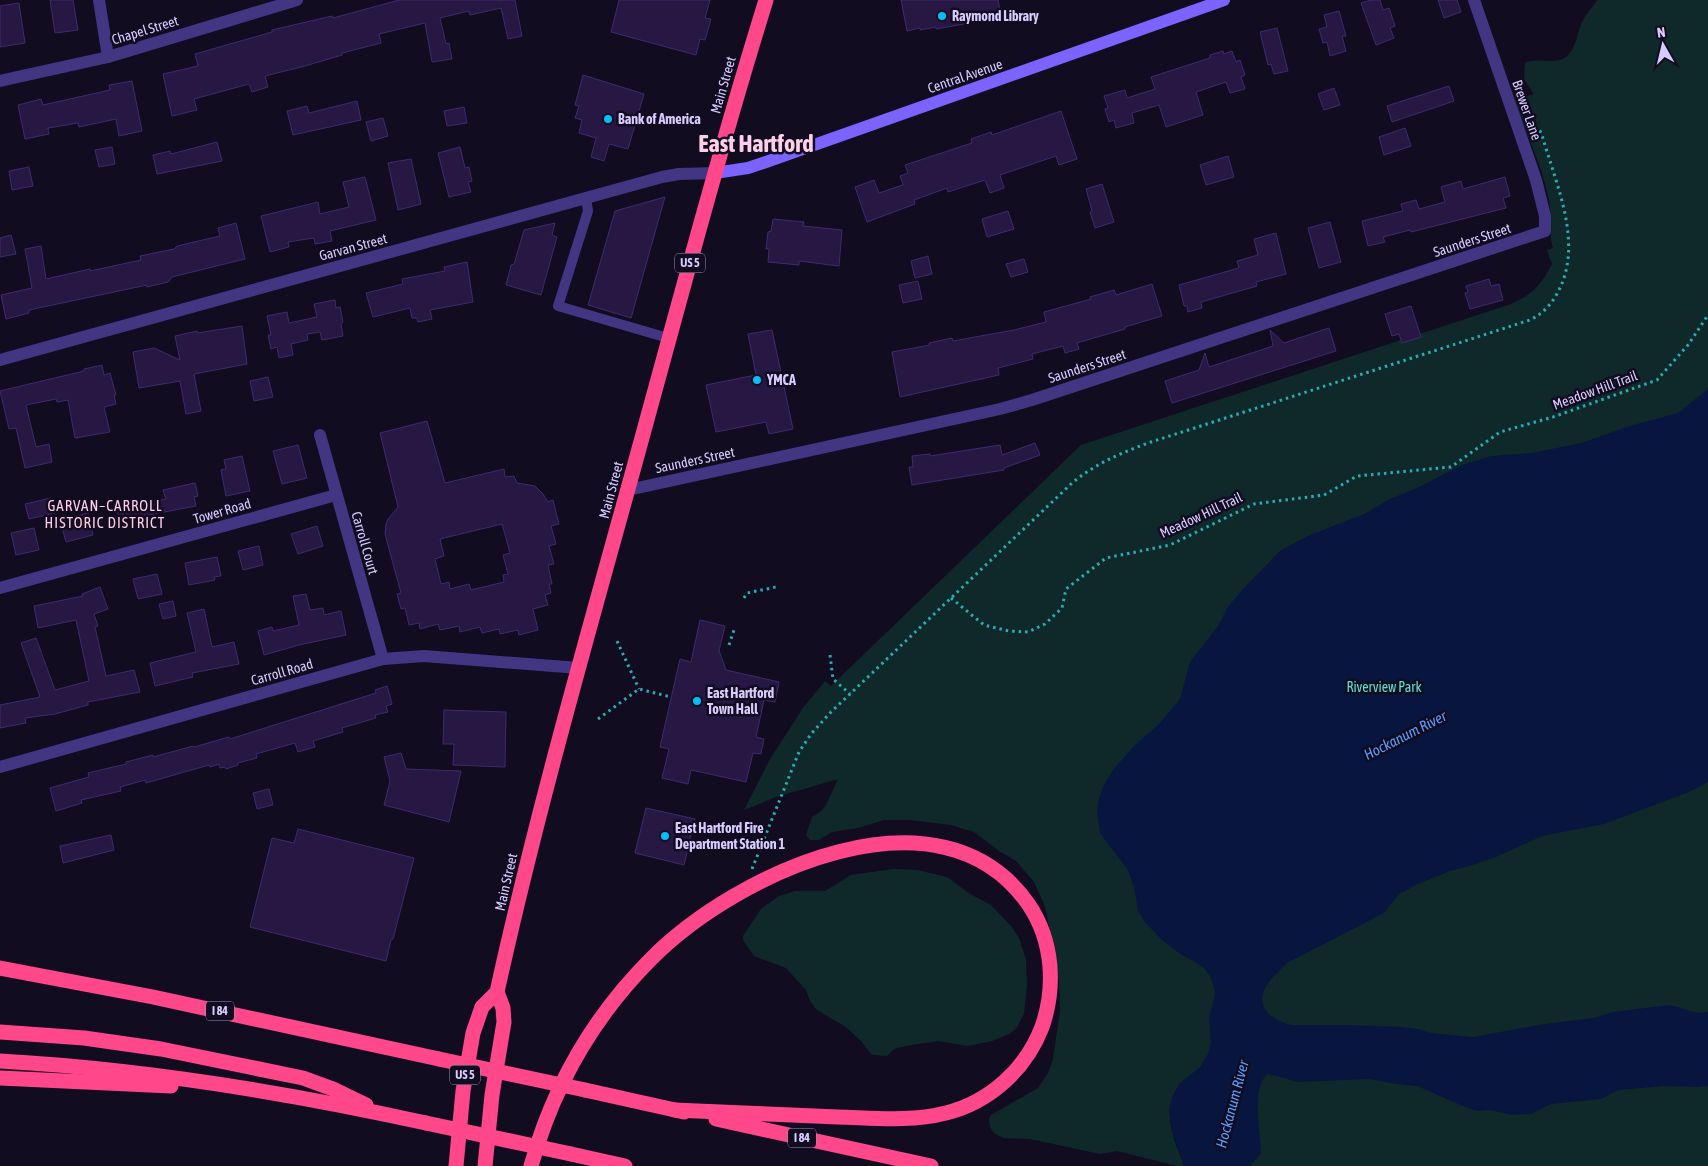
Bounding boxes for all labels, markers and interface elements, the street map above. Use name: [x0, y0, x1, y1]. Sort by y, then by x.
place label: Raymond Library: [952, 8, 1039, 24]
marker: Raymond Library: [936, 10, 948, 22]
street label: Chapel Street: [110, 12, 180, 48]
north arrow: [1638, 20, 1688, 70]
text: N: [1656, 24, 1666, 41]
street label: Main Street: [707, 55, 739, 115]
street label: Central Avenue: [925, 56, 1005, 96]
street label: Brewer Lane: [1509, 78, 1545, 142]
place label: Bank of America: [618, 111, 701, 127]
marker: Bank of America: [602, 113, 614, 125]
district label: East Hartford: [698, 130, 814, 157]
street label: Saunders Street: [1431, 220, 1513, 260]
street label: Garvan Street: [317, 230, 389, 264]
road number: US 5: [675, 254, 705, 272]
street label: Saunders Street: [1046, 346, 1128, 386]
street label: Meadow Hill Trail: [1550, 367, 1640, 413]
place label: YMCA: [766, 372, 796, 388]
marker: YMCA: [751, 374, 763, 386]
street label: Saunders Street: [654, 444, 736, 476]
street label: Main Street: [596, 460, 626, 520]
street label: Meadow Hill Trail: [1157, 489, 1245, 541]
street label: Tower Road: [191, 495, 253, 527]
district label: GARVAN–CARROLL HISTORIC DISTRICT: [45, 497, 165, 531]
street label: Carroll Court: [348, 510, 382, 576]
street label: Carroll Road: [249, 656, 315, 688]
park label: Riverview Park: [1346, 679, 1422, 695]
place label: East Hartford Town Hall: [707, 685, 775, 717]
marker: East Hartford Town Hall: [691, 695, 703, 707]
water label: Hockanum River: [1361, 707, 1450, 763]
place label: East Hartford Fire Department Station 1: [675, 820, 786, 852]
marker: East Hartford Fire Department Station 1: [659, 830, 671, 842]
street label: Main Street: [492, 852, 520, 912]
road number: I 84: [206, 1001, 234, 1020]
water label: Hockanum River: [1212, 1058, 1252, 1150]
road number: US 5: [450, 1066, 480, 1084]
road number: I 84: [788, 1128, 816, 1148]

